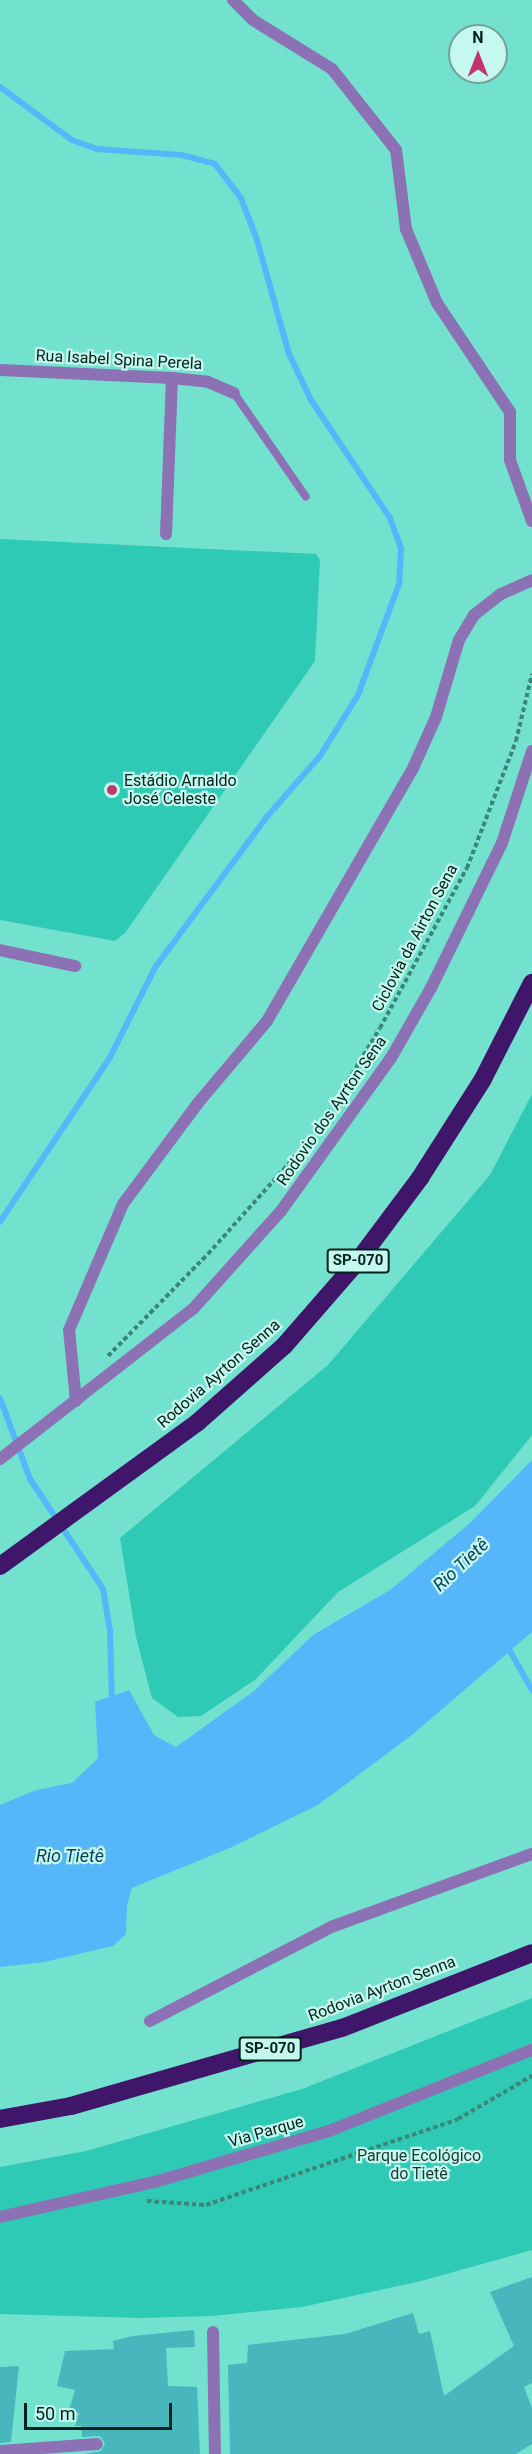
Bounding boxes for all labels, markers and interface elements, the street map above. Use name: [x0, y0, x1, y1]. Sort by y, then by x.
north arrow: [448, 24, 508, 84]
text: N: [472, 28, 484, 47]
street label: Rua Isabel Spina Perela: [35, 346, 203, 374]
place label: Estádio Arnaldo José Celeste: [124, 771, 237, 809]
marker: Estádio Arnaldo José Celeste: [105, 783, 119, 797]
street label: Ciclovia da Airton Sena: [368, 861, 462, 1015]
street label: Rodovio dos Ayrton Sena: [273, 1033, 391, 1189]
road number: SP-070: [326, 1249, 389, 1273]
street label: Rodovia Ayrton Senna: [154, 1316, 284, 1432]
water label: Rio Tietê: [429, 1534, 493, 1596]
water label: Rio Tietê: [36, 1845, 104, 1867]
street label: Rodovia Ayrton Senna: [306, 1952, 458, 2026]
road number: SP-070: [238, 2037, 302, 2061]
street label: Via Parque: [226, 2112, 306, 2152]
park label: Parque Ecológico do Tietê: [357, 2146, 481, 2184]
scale bar: [27, 2391, 176, 2429]
text: 50 m: [35, 2403, 75, 2424]

